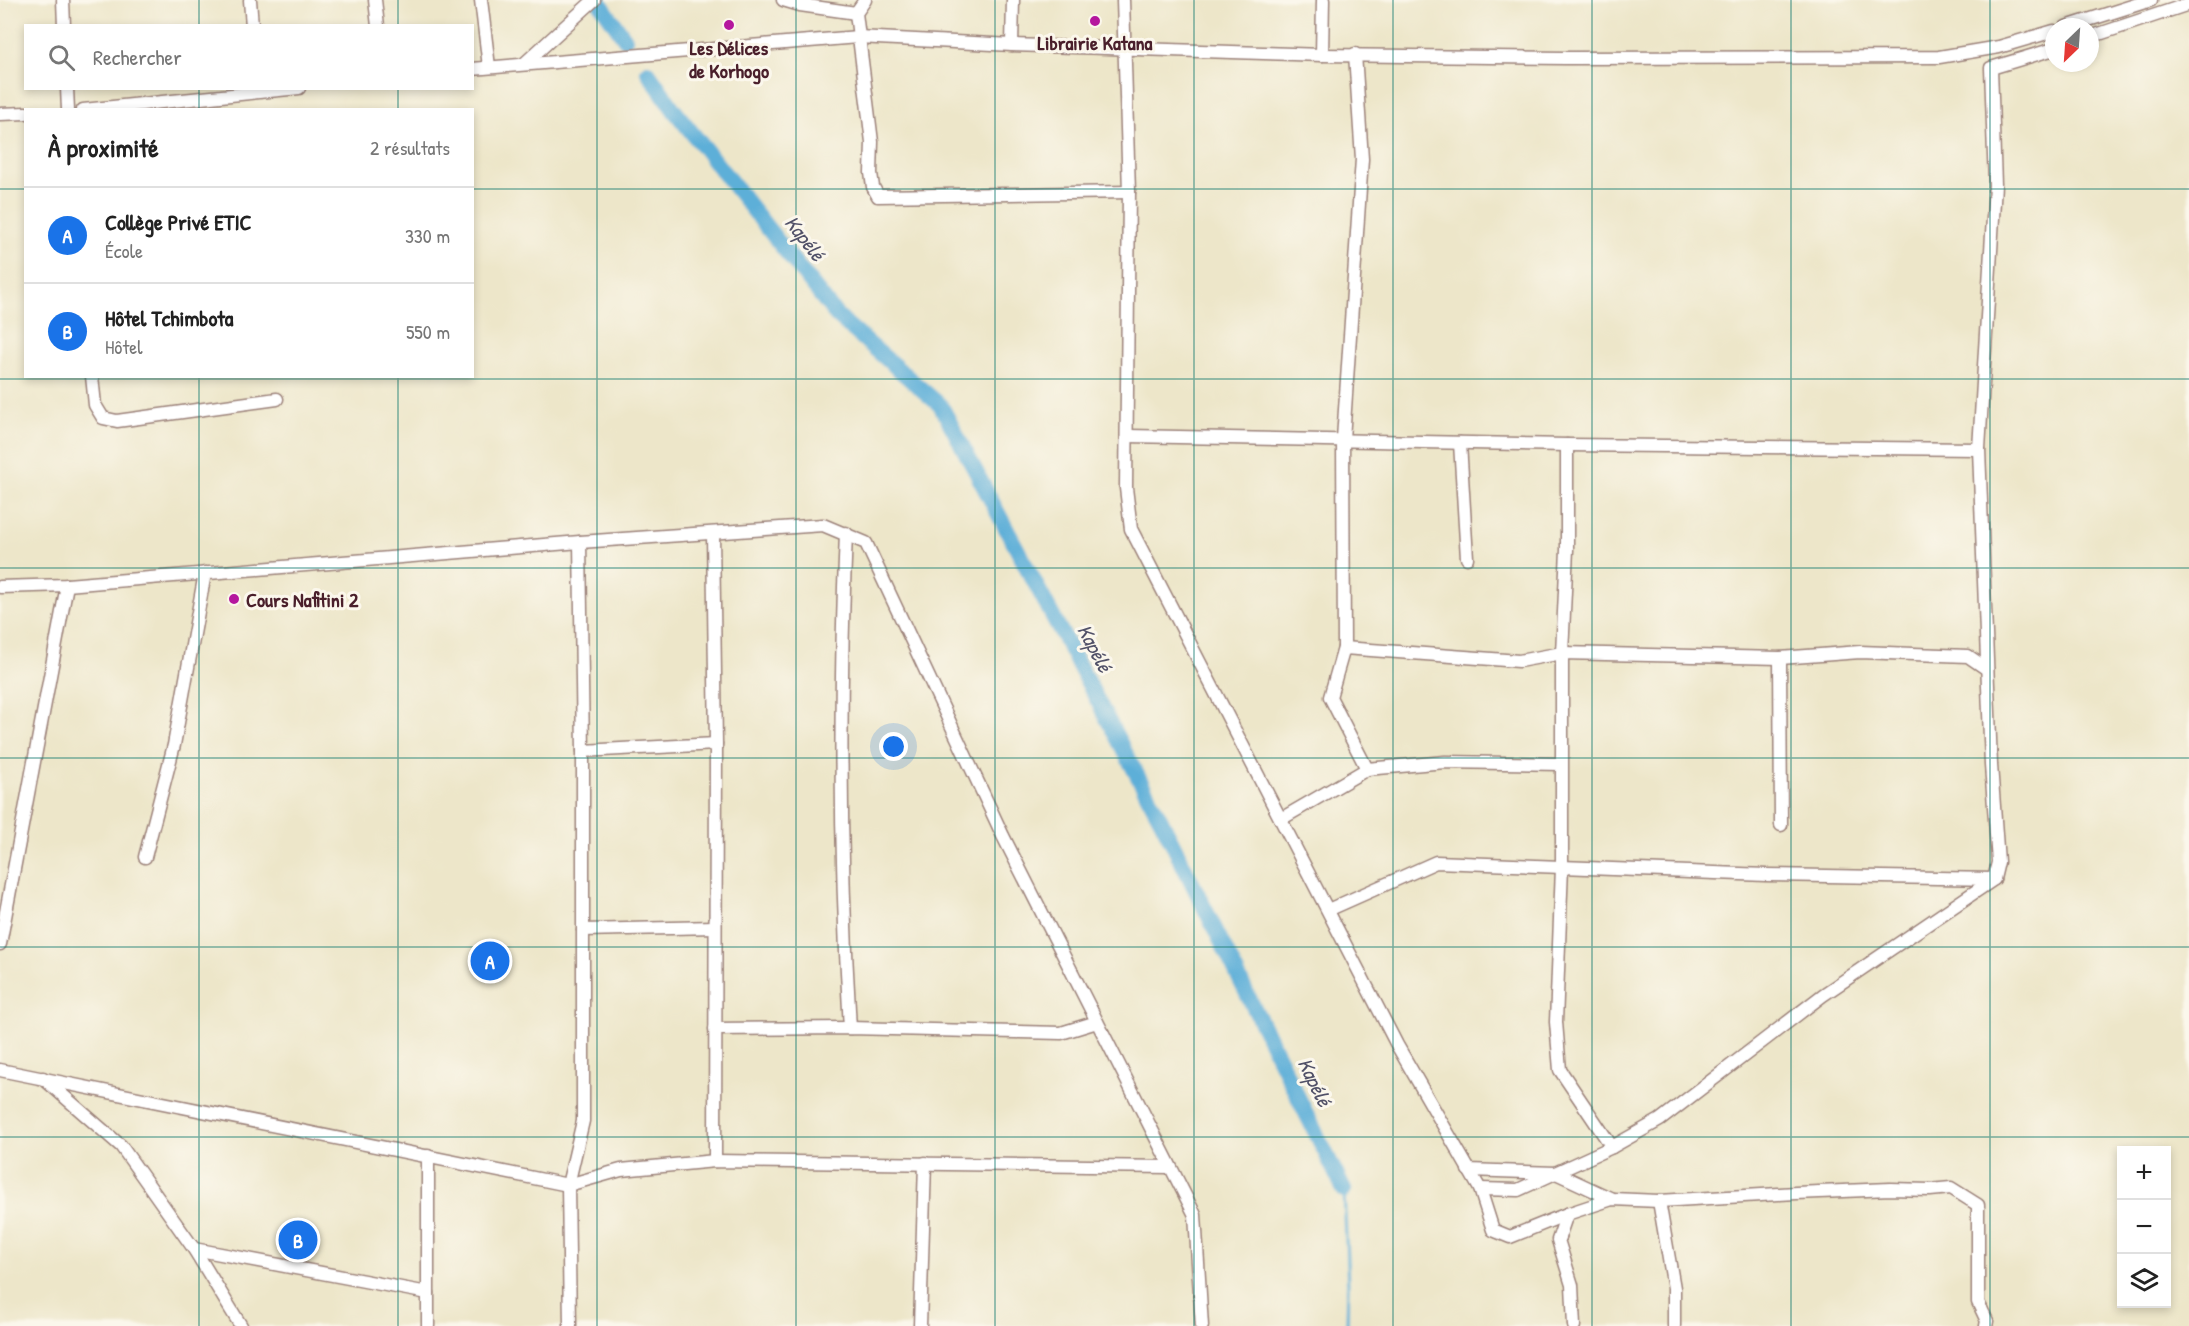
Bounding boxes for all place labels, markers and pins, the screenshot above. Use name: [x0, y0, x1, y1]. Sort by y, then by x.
marker: Librairie Katana: [1088, 14, 1102, 28]
marker: Les Délices de Korhogo: [722, 18, 736, 32]
place label: Librairie Katana: [1038, 29, 1153, 56]
place label: Les Délices de Korhogo: [689, 34, 769, 85]
place label: Cours Nafitini 2: [246, 586, 359, 613]
marker: Cours Nafitini 2: [227, 592, 241, 606]
pin: A: [470, 938, 510, 984]
pin: B: [278, 1218, 318, 1262]

